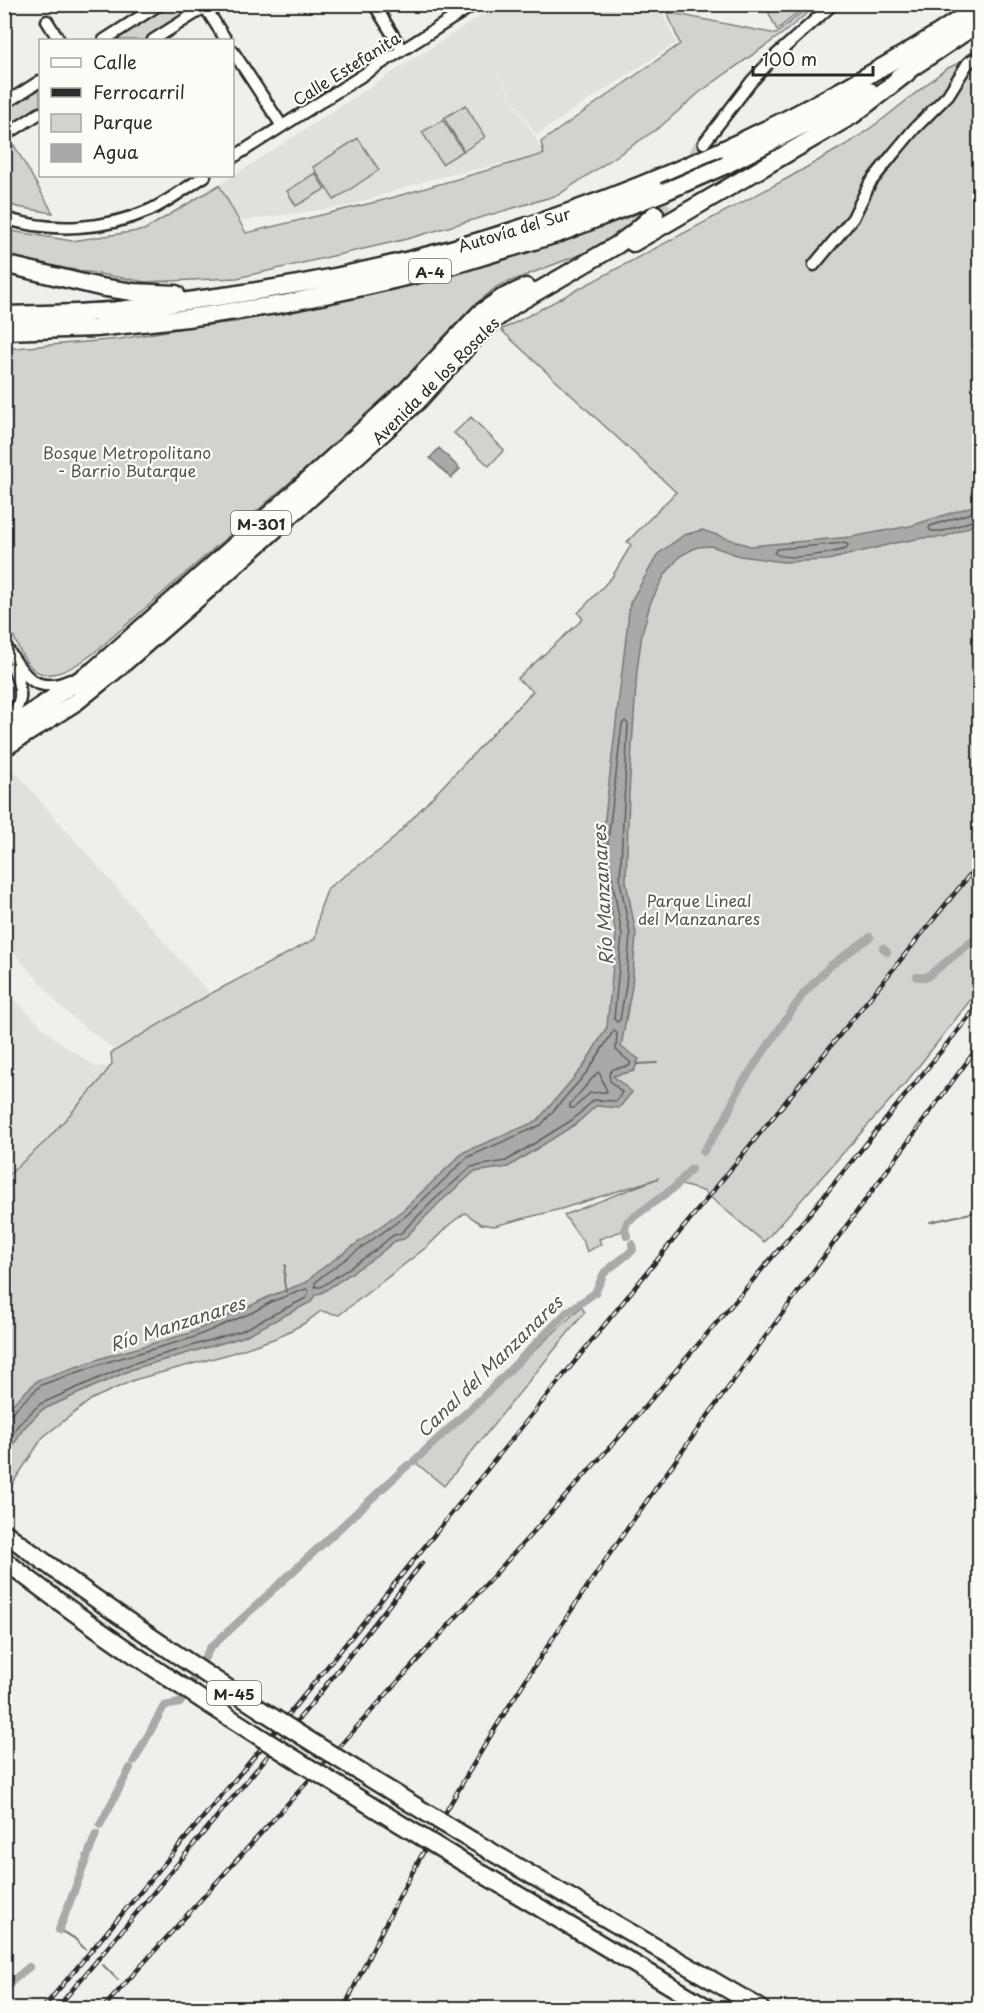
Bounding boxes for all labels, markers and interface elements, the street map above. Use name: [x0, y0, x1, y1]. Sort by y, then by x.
street label: Calle Estefanita: [288, 25, 404, 111]
legend: [39, 39, 234, 177]
scale bar: [753, 39, 873, 77]
text: 100 m: [762, 45, 817, 72]
text: Calle: [93, 48, 137, 75]
text: Ferrocarril: [93, 78, 185, 105]
text: Parque: [93, 108, 153, 135]
text: Agua: [93, 138, 139, 165]
street label: Autovía del Sur: [455, 200, 574, 258]
road number: A-4: [409, 259, 451, 283]
street label: Avenida de los Rosales: [366, 311, 504, 449]
park label: Bosque Metropolitano - Barrio Butarque: [43, 440, 211, 482]
road number: M-301: [231, 511, 291, 535]
water label: Río Manzanares: [585, 822, 619, 966]
park label: Parque Lineal del Manzanares: [638, 888, 760, 930]
water label: Río Manzanares: [106, 1288, 250, 1358]
water label: Canal del Manzanares: [410, 1288, 569, 1443]
road number: M-45: [207, 1681, 261, 1705]

